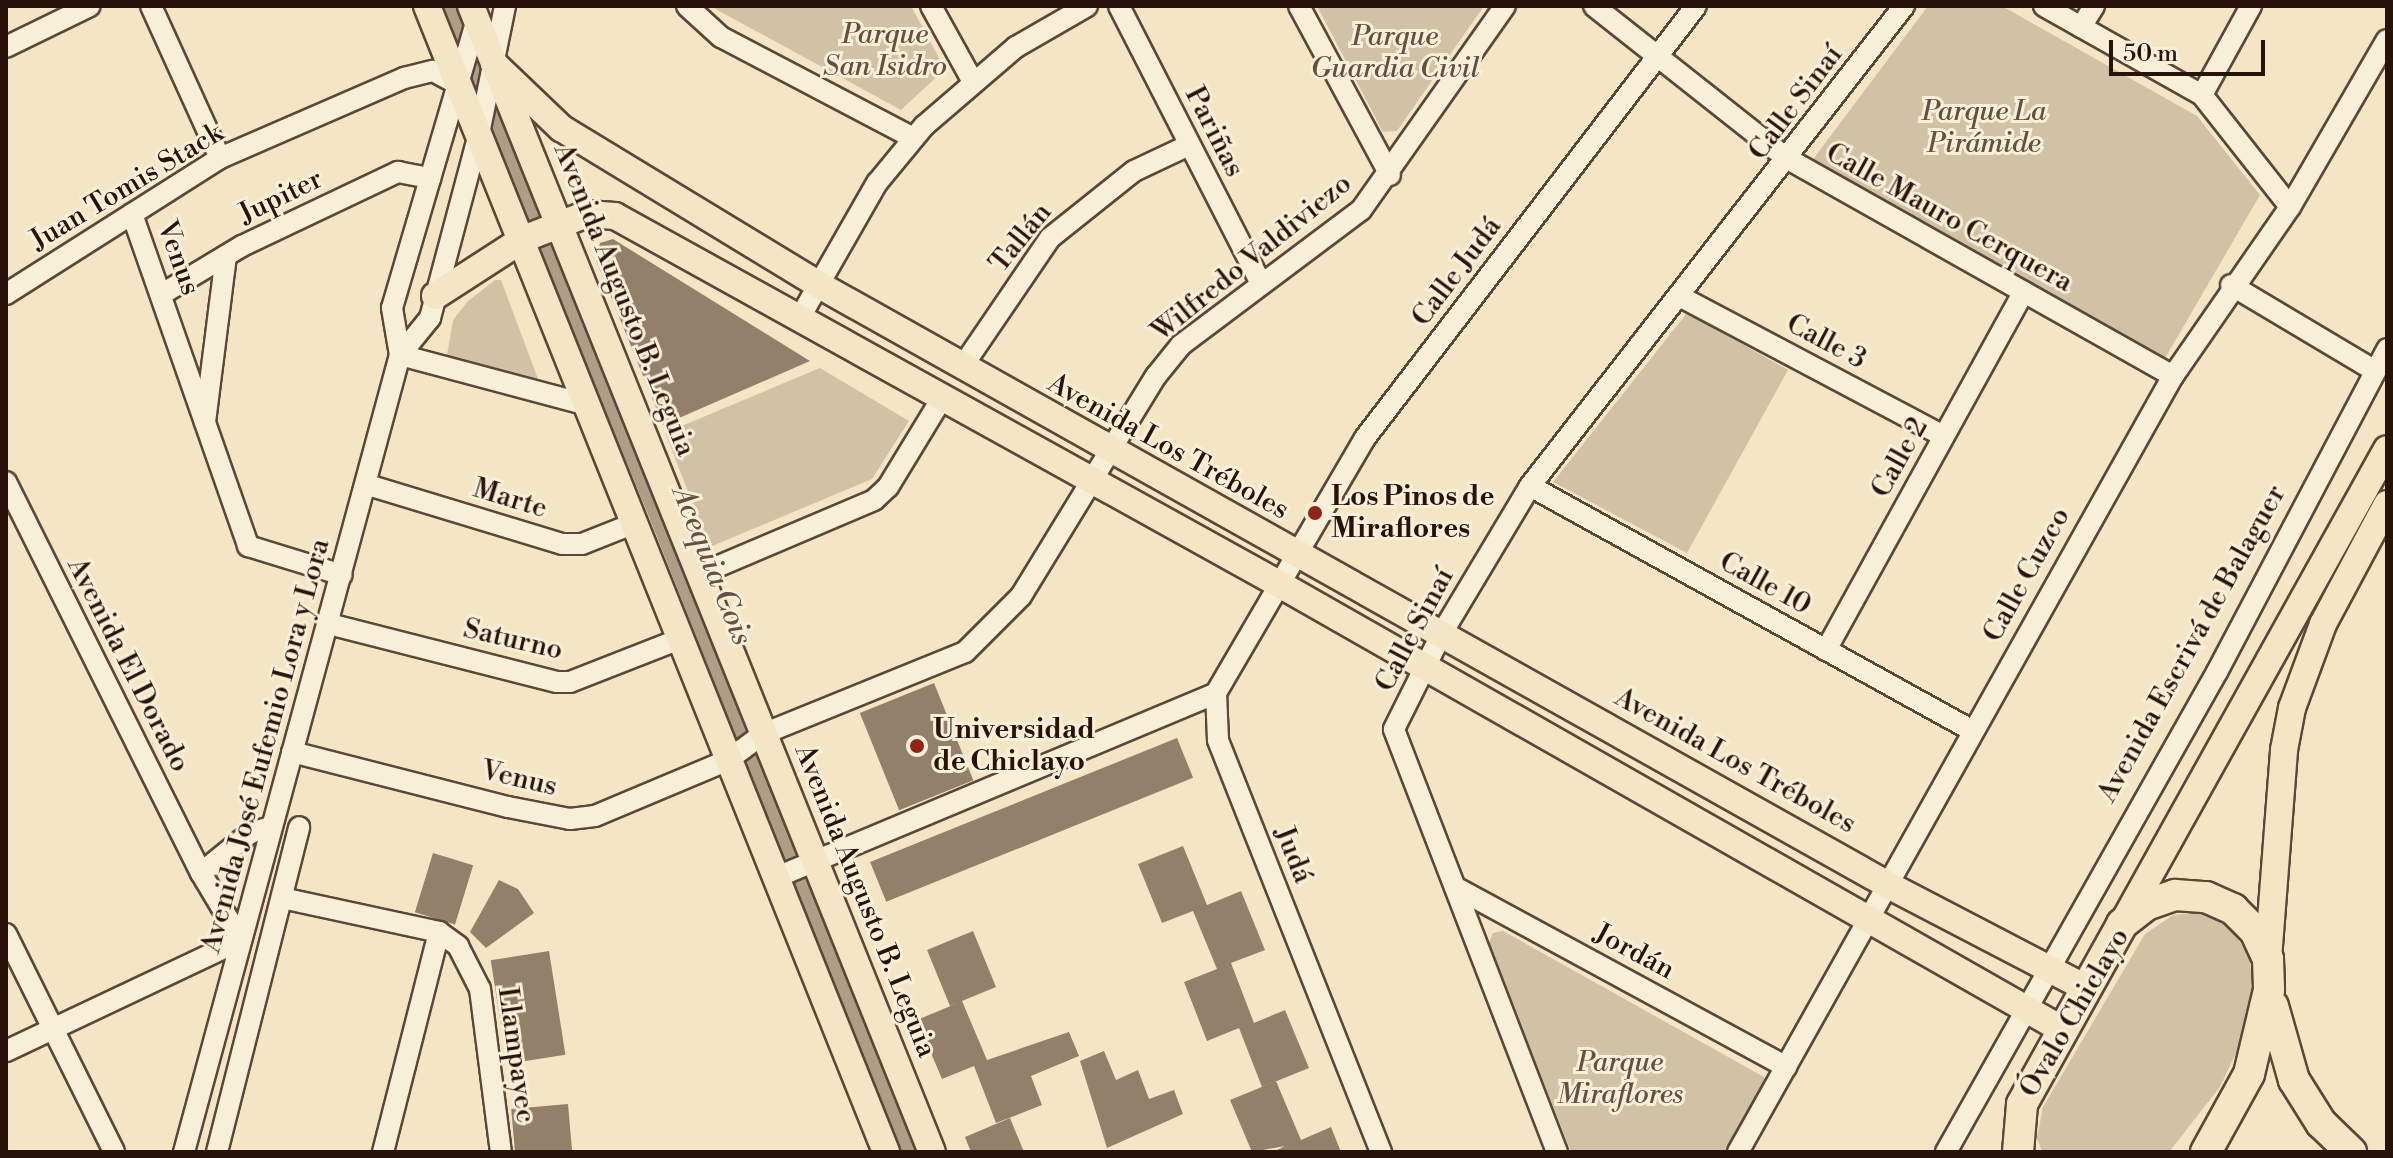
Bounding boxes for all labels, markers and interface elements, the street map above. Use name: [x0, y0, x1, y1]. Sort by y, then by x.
park label: Parque San Isidro: [823, 18, 947, 84]
park label: Parque Guardia Civil: [1310, 20, 1480, 86]
scale bar: [2113, 24, 2269, 74]
street label: Calle Sinaí: [1742, 39, 1850, 167]
text: 50 m: [2123, 39, 2178, 69]
street label: Pariñas: [1177, 81, 1251, 183]
park label: Parque La Pirámide: [1922, 95, 2046, 161]
street label: Juan Tomis Stack: [25, 116, 229, 258]
street label: Calle Mauro Cerquera: [1820, 136, 2078, 300]
street label: Avenida Augusto B. Leguia: [546, 139, 702, 461]
street label: Jupiter: [234, 162, 328, 232]
street label: Wilfredo Valdiviezo: [1145, 167, 1359, 349]
street label: Tallán: [983, 196, 1059, 280]
street label: Calle Judá: [1405, 211, 1509, 333]
street label: Venus: [149, 216, 207, 300]
street label: Calle 3: [1780, 307, 1872, 377]
street label: Avenida Los Tréboles: [1042, 367, 1294, 527]
street label: Calle 2: [1864, 412, 1936, 504]
street label: Marte: [469, 472, 551, 526]
place label: Los Pinos de Miraflores: [1331, 480, 1494, 546]
street label: Avenida Escrivá de Balaguer: [2091, 480, 2293, 808]
water label: Acequia Cois: [664, 482, 760, 650]
street label: Calle Cuzco: [1976, 502, 2078, 648]
marker: Los Pinos de Miraflores: [1306, 504, 1324, 522]
street label: Avenida José Eufemio Lora y Lora: [194, 535, 338, 957]
street label: Calle 10: [1713, 545, 1817, 623]
street label: Avenida El Dorado: [59, 552, 197, 778]
street label: Calle Sinaí: [1368, 562, 1462, 698]
street label: Saturno: [460, 612, 566, 668]
street label: Avenida Los Tréboles: [1609, 681, 1861, 841]
place label: Universidad de Chiclayo: [933, 713, 1095, 779]
marker: Universidad de Chiclayo: [908, 737, 926, 755]
street label: Avenida Augusto B. Leguia: [787, 740, 943, 1062]
street label: Venus: [478, 754, 560, 804]
street label: Judá: [1267, 822, 1319, 888]
street label: Jordán: [1588, 917, 1680, 987]
street label: Óvalo Chiclayo: [2013, 922, 2137, 1104]
street label: Llampayec: [490, 985, 542, 1125]
park label: Parque Miraflores: [1557, 1046, 1683, 1112]

